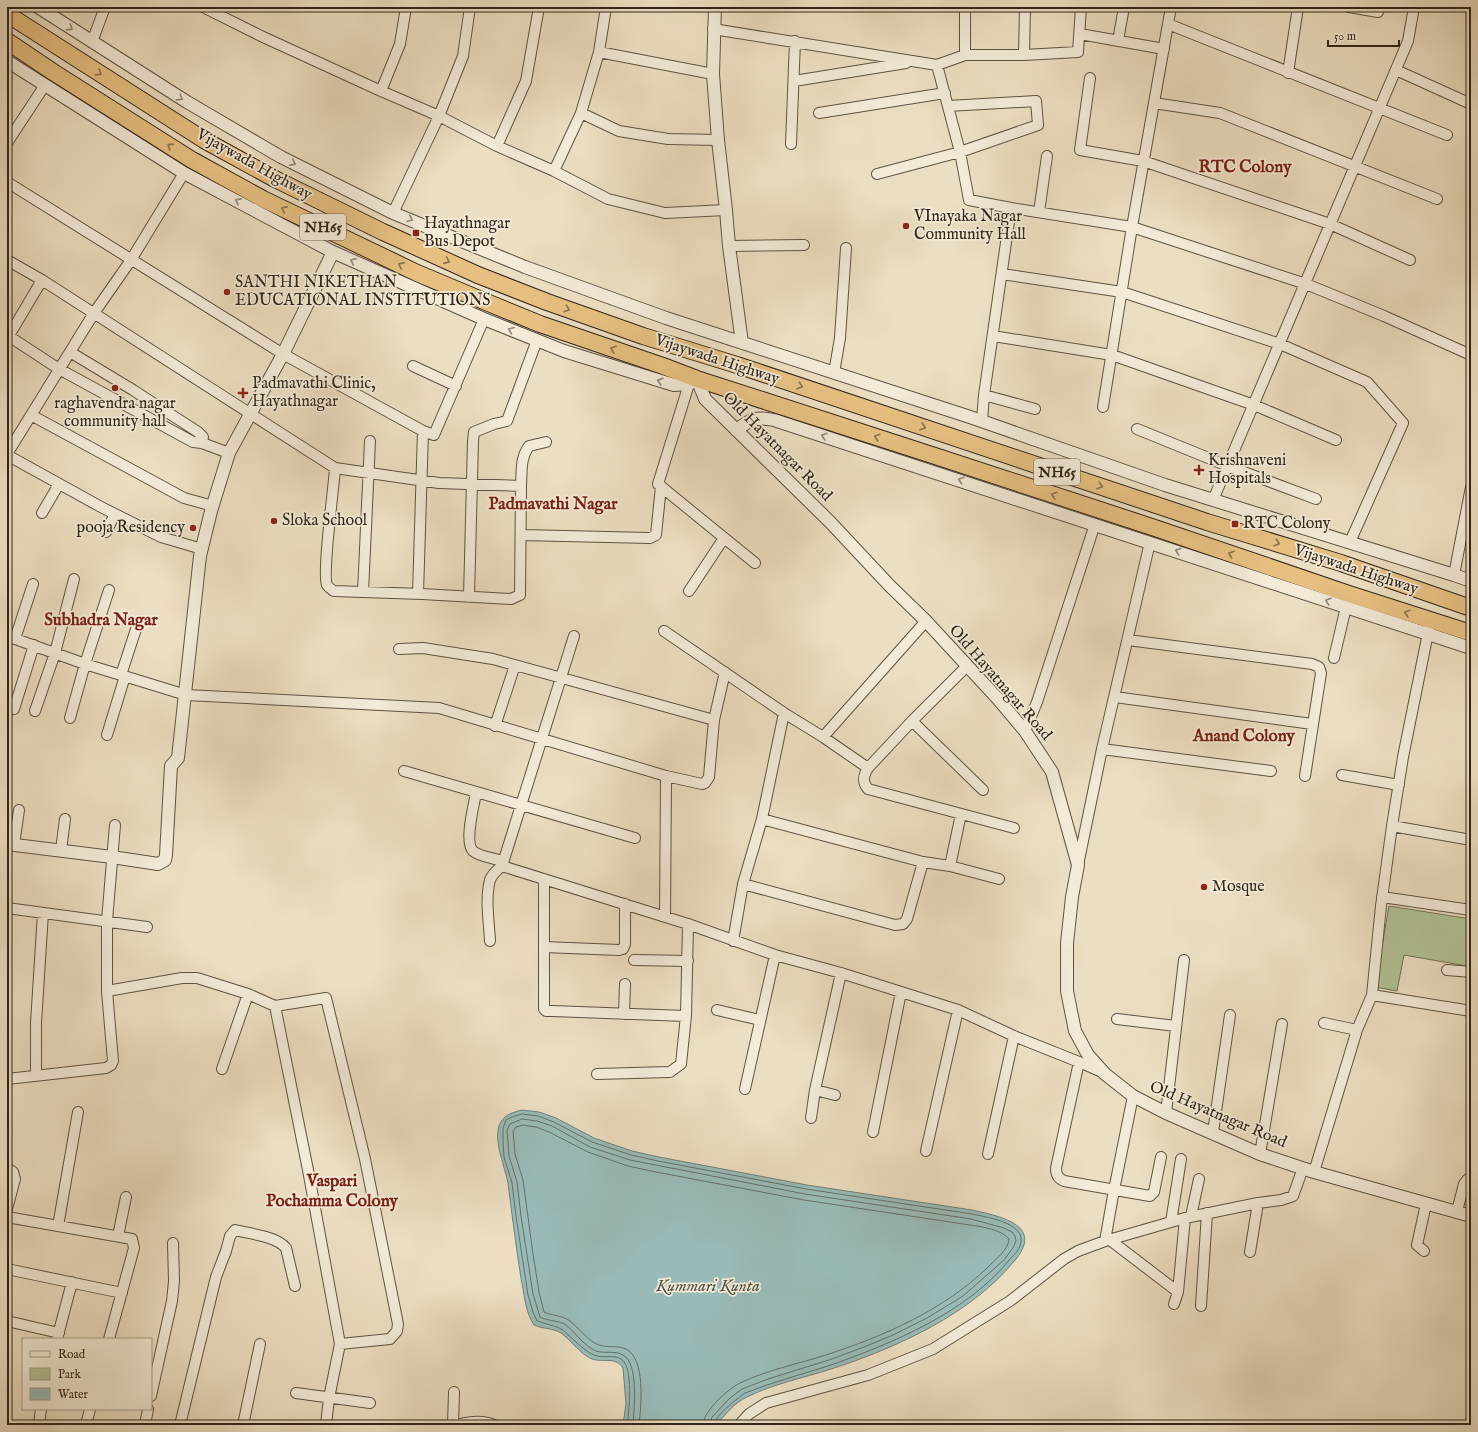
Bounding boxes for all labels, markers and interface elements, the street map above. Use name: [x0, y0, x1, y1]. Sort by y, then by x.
scale bar: [1328, 22, 1399, 48]
one-way arrow: [66, 23, 73, 30]
text: 50 m: [1334, 29, 1356, 44]
one-way arrow: [95, 68, 102, 76]
one-way arrow: [176, 93, 183, 101]
street label: Vijaywada Highway: [192, 124, 316, 205]
one-way arrow: [168, 144, 175, 151]
district label: RTC Colony: [1198, 157, 1292, 178]
one-way arrow: [289, 158, 296, 165]
one-way arrow: [234, 199, 242, 206]
one-way arrow: [281, 206, 289, 214]
place label: VInayaka Nagar Community Hall: [913, 207, 1027, 245]
road number: NH65: [300, 214, 346, 240]
place label: Hayathnagar Bus Depot: [424, 214, 510, 252]
one-way arrow: [406, 215, 413, 223]
marker: VInayaka Nagar Community Hall: [901, 221, 911, 231]
marker: Hayathnagar Bus Depot: [411, 228, 421, 238]
one-way arrow: [442, 256, 450, 264]
one-way arrow: [350, 258, 357, 266]
one-way arrow: [398, 262, 406, 270]
place label: SANTHI NIKETHAN EDUCATIONAL INSTITUTIONS: [235, 273, 491, 311]
marker: SANTHI NIKETHAN EDUCATIONAL INSTITUTIONS: [222, 287, 232, 297]
one-way arrow: [564, 305, 571, 313]
one-way arrow: [507, 326, 514, 334]
street label: Vijaywada Highway: [651, 330, 782, 390]
one-way arrow: [610, 345, 617, 353]
place label: Padmavathi Clinic, Hayathnagar: [252, 374, 375, 412]
one-way arrow: [657, 377, 664, 386]
one-way arrow: [796, 382, 803, 390]
marker: raghavendra nagar community hall: [110, 383, 120, 393]
marker: Padmavathi Clinic, Hayathnagar: [237, 387, 249, 399]
street label: Old Hayatnagar Road: [718, 388, 836, 506]
place label: raghavendra nagar community hall: [54, 394, 176, 432]
one-way arrow: [920, 423, 927, 431]
one-way arrow: [821, 432, 828, 441]
one-way arrow: [874, 433, 881, 442]
place label: Krishnaveni Hospitals: [1208, 451, 1286, 489]
road number: NH65: [1034, 459, 1080, 485]
marker: Krishnaveni Hospitals: [1193, 464, 1205, 476]
one-way arrow: [958, 476, 965, 485]
one-way arrow: [1096, 481, 1103, 490]
one-way arrow: [1051, 491, 1058, 500]
district label: Padmavathi Nagar: [489, 494, 618, 515]
place label: Sloka School: [282, 511, 368, 531]
place label: RTC Colony: [1243, 514, 1331, 534]
marker: Sloka School: [269, 516, 279, 526]
place label: pooja Residency: [77, 518, 185, 538]
marker: RTC Colony: [1230, 519, 1240, 529]
marker: pooja Residency: [188, 523, 198, 533]
one-way arrow: [1273, 539, 1280, 547]
street label: Vijaywada Highway: [1290, 540, 1421, 600]
one-way arrow: [1174, 547, 1181, 556]
one-way arrow: [1227, 550, 1234, 559]
one-way arrow: [1324, 597, 1331, 606]
one-way arrow: [1404, 609, 1411, 618]
district label: Subhadra Nagar: [44, 610, 159, 631]
street label: Old Hayatnagar Road: [944, 621, 1056, 745]
district label: Anand Colony: [1192, 726, 1296, 747]
place label: Mosque: [1212, 877, 1265, 897]
marker: Mosque: [1199, 882, 1209, 892]
street label: Old Hayatnagar Road: [1147, 1077, 1290, 1153]
district label: Vaspari Pochamma Colony: [266, 1171, 399, 1212]
water label: Kummari Kunta: [655, 1276, 760, 1297]
legend: [22, 1338, 152, 1410]
text: Road: [58, 1347, 86, 1362]
text: Park: [58, 1367, 81, 1382]
text: Water: [58, 1387, 89, 1402]

